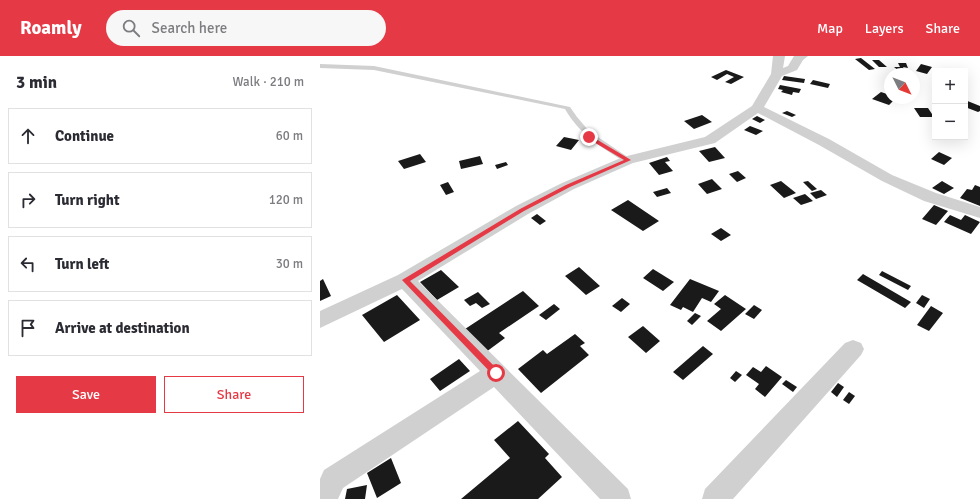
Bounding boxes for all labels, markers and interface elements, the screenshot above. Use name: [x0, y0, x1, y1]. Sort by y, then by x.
search box: [106, 10, 386, 46]
text: Roamly: [20, 16, 82, 40]
icon: search: [120, 17, 142, 39]
text: Search here: [152, 19, 227, 37]
text: Map: [817, 20, 843, 37]
text: Layers: [865, 20, 904, 37]
text: Share: [926, 20, 960, 37]
north arrow: [884, 68, 920, 104]
map controls: [932, 68, 968, 140]
button: +: [932, 68, 968, 104]
text: 3 min: [16, 72, 57, 93]
text: Walk · 210 m: [233, 74, 304, 90]
button: −: [932, 104, 968, 140]
icon: ahead: [17, 125, 39, 147]
text: Continue: [55, 127, 114, 145]
text: 60 m: [276, 128, 303, 144]
route end: [580, 128, 598, 146]
icon: right: [17, 189, 39, 211]
text: Turn right: [55, 191, 120, 209]
text: 120 m: [269, 192, 303, 208]
icon: left: [17, 253, 39, 275]
text: Turn left: [55, 255, 109, 273]
text: 30 m: [276, 256, 303, 272]
icon: arrive: [17, 317, 39, 339]
text: Arrive at destination: [55, 319, 190, 337]
route start: [487, 364, 505, 382]
button: Save: [16, 376, 156, 413]
button: Share: [164, 376, 304, 413]

